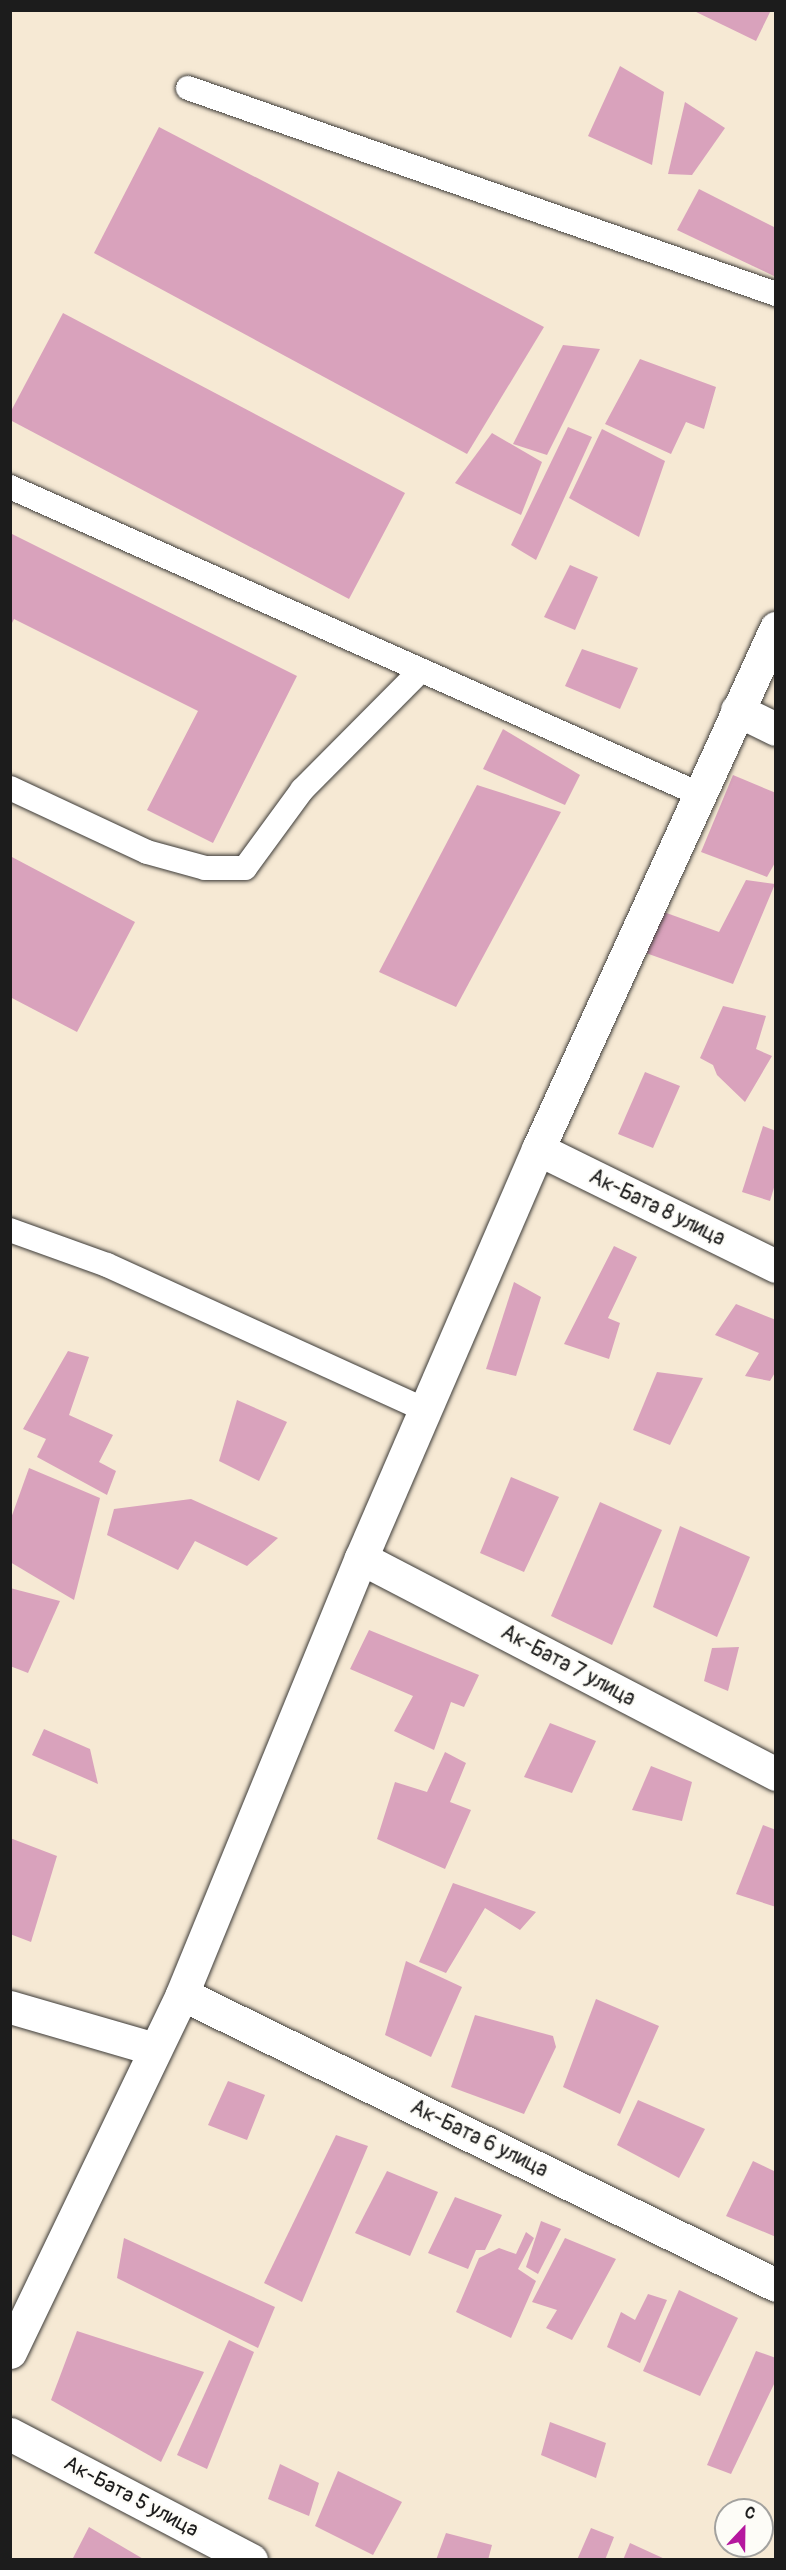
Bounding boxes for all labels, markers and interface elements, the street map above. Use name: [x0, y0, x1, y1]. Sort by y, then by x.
street label: Ак-Бата 8 улица: [585, 1164, 729, 1252]
street label: Ак-Бата 7 улица: [496, 1620, 640, 1712]
street label: Ак-Бата 6 улица: [406, 2095, 552, 2183]
street label: Ак-Бата 5 улица: [59, 2451, 203, 2543]
north arrow: [714, 2498, 774, 2558]
text: С: [742, 2502, 758, 2524]

